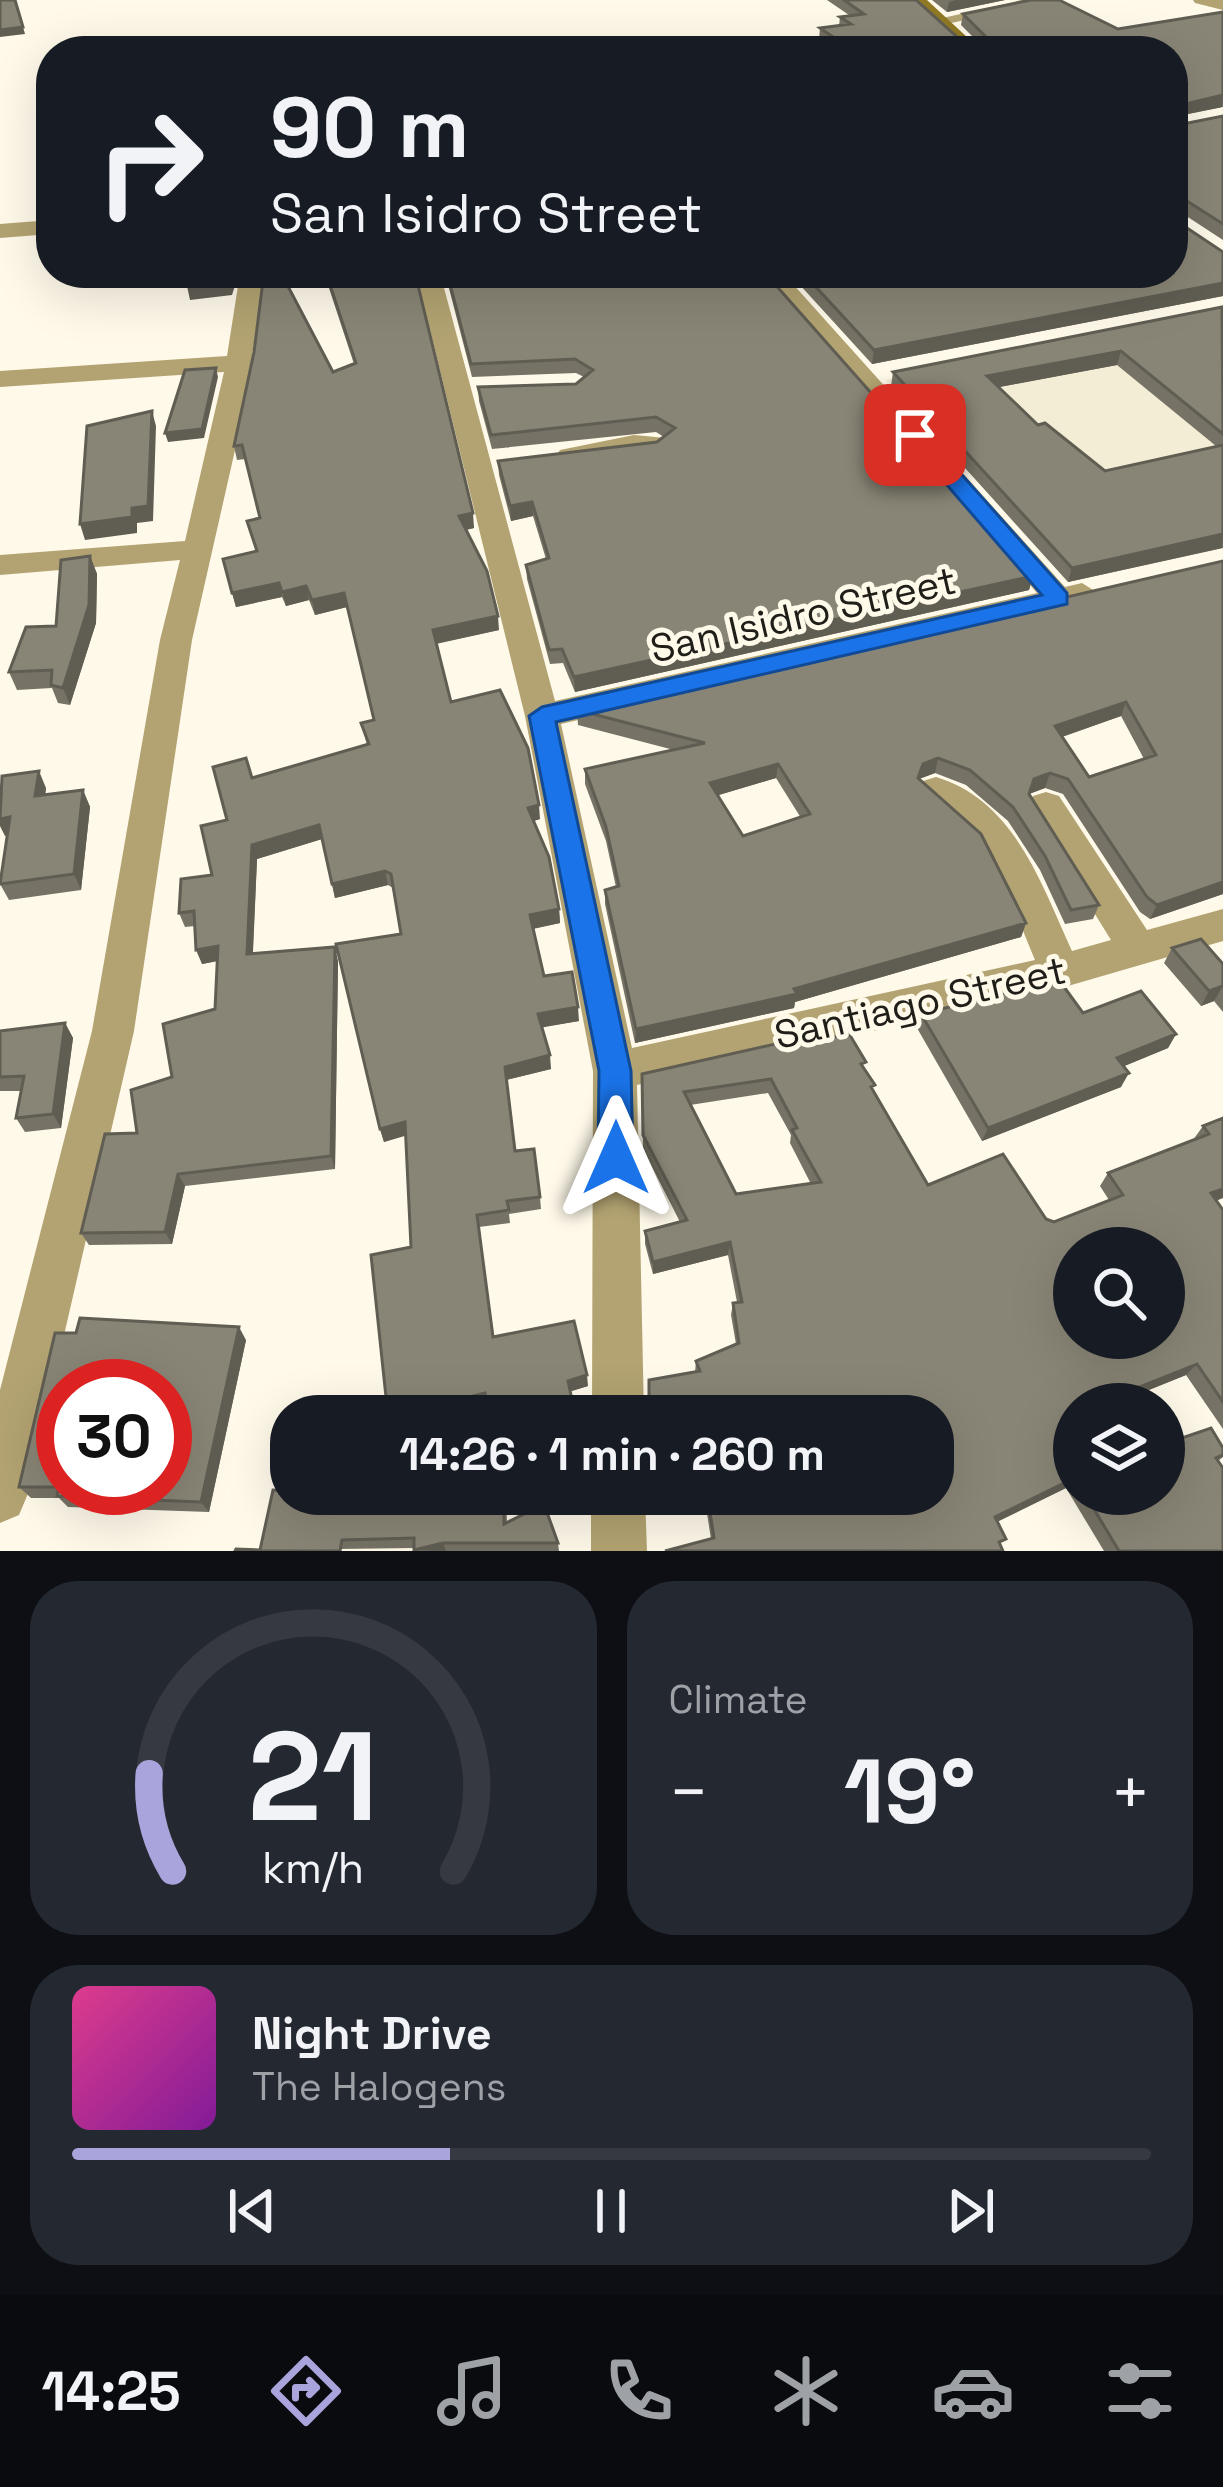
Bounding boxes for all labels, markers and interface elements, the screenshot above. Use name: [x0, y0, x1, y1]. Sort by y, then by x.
text: 90 m: [270, 74, 469, 182]
icon: right: [72, 84, 228, 240]
text: San Isidro Street: [270, 179, 702, 248]
pin: [864, 384, 966, 486]
icon: arrive: [882, 402, 948, 468]
street label: San Isidro Street: [645, 555, 961, 673]
street label: Santiago Street: [770, 945, 1071, 1060]
position arrow: [553, 1095, 679, 1221]
map controls: [1053, 1227, 1185, 1515]
button: search: [1053, 1227, 1185, 1359]
speed limit sign: 30: [36, 1359, 192, 1515]
button: layers: [1053, 1383, 1185, 1515]
text: 14:26 · 1 min · 260 m: [399, 1426, 825, 1483]
text: Climate: [669, 1675, 808, 1724]
text: 21: [248, 1697, 379, 1856]
text: 19°: [844, 1734, 976, 1849]
text: −: [669, 1750, 709, 1834]
text: +: [1110, 1750, 1151, 1834]
text: km/h: [262, 1841, 364, 1896]
text: Night Drive: [252, 2005, 492, 2062]
text: The Halogens: [252, 2062, 506, 2111]
icon: previous: [219, 2178, 285, 2244]
icon: pause: [578, 2178, 644, 2244]
icon: next: [938, 2178, 1004, 2244]
icon: directions: [264, 2349, 348, 2433]
icon: music: [430, 2349, 514, 2433]
icon: phone: [597, 2349, 681, 2433]
icon: climate: [764, 2349, 848, 2433]
icon: car: [931, 2349, 1015, 2433]
icon: filters: [1098, 2349, 1182, 2433]
text: 14:25: [41, 2357, 181, 2426]

